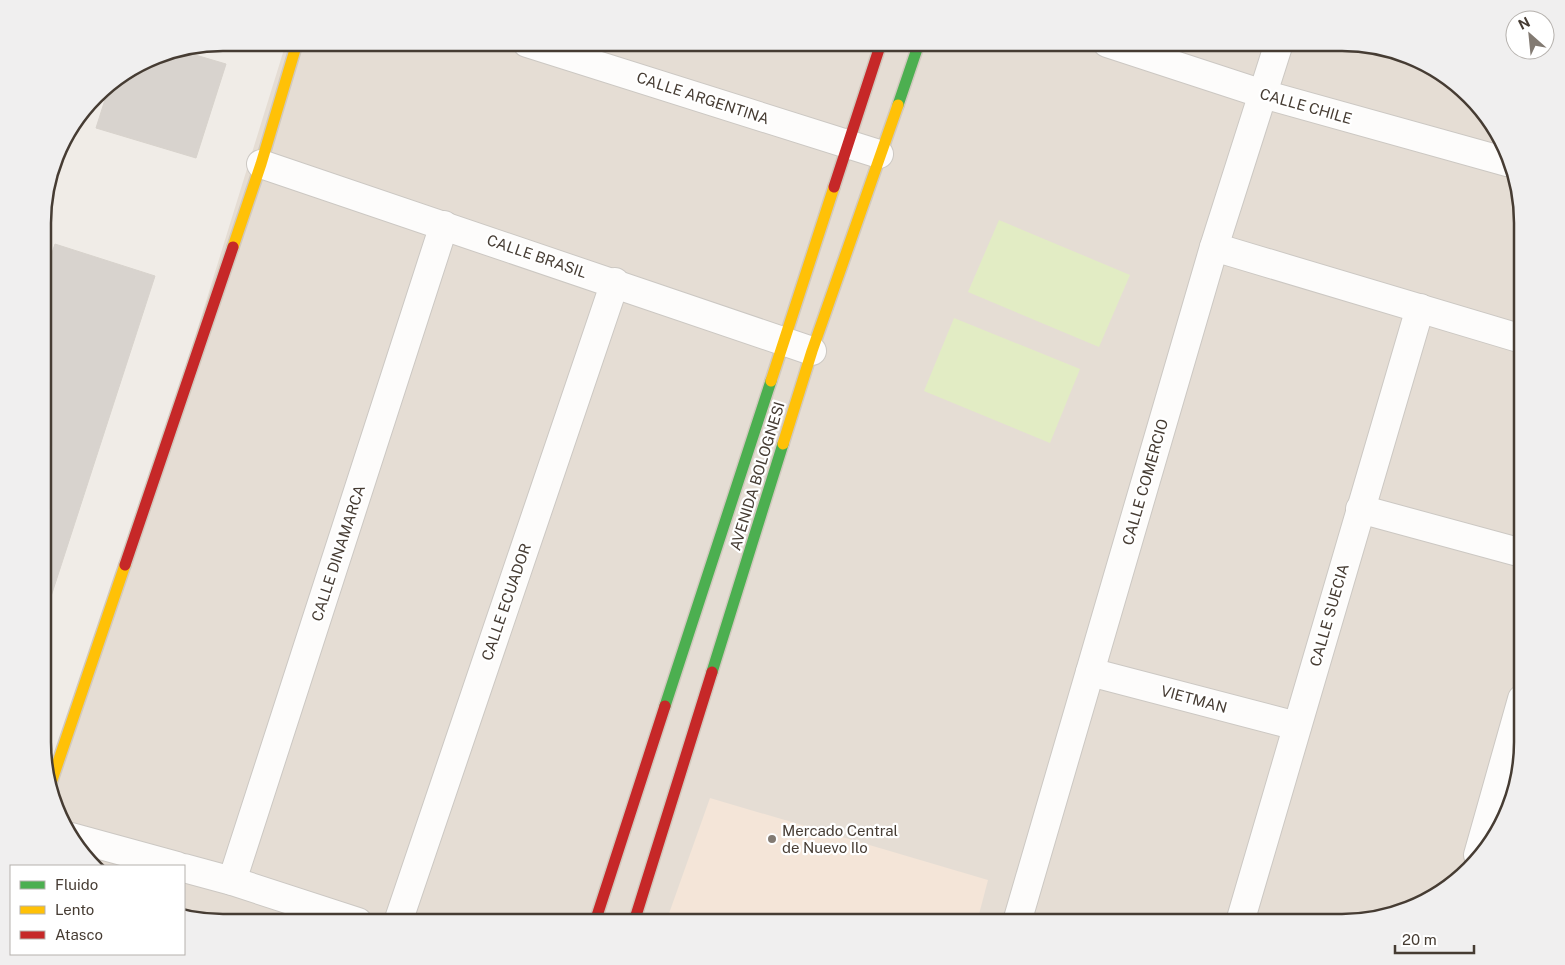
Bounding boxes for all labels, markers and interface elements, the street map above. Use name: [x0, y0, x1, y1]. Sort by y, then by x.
north arrow: [1505, 10, 1555, 60]
text: N: [1516, 14, 1533, 33]
street label: CALLE ARGENTINA: [635, 69, 772, 128]
street label: CALLE CHILE: [1258, 85, 1354, 127]
street label: CALLE BRASIL: [485, 231, 589, 281]
street label: AVENIDA BOLOGNESI: [726, 400, 788, 552]
street label: CALLE COMERCIO: [1119, 417, 1171, 547]
street label: CALLE DINAMARCA: [308, 482, 368, 623]
street label: CALLE ECUADOR: [478, 541, 534, 663]
street label: CALLE SUECIA: [1306, 561, 1352, 668]
street label: VIETMAN: [1159, 682, 1229, 716]
place label: Mercado Central de Nuevo Ilo: [782, 822, 898, 856]
marker: Mercado Central de Nuevo Ilo: [766, 833, 778, 845]
legend: [10, 865, 185, 955]
text: Fluido: [55, 876, 98, 893]
text: Lento: [55, 901, 94, 918]
scale bar: [1395, 922, 1474, 954]
text: Atasco: [55, 926, 103, 943]
text: 20 m: [1402, 931, 1437, 948]

